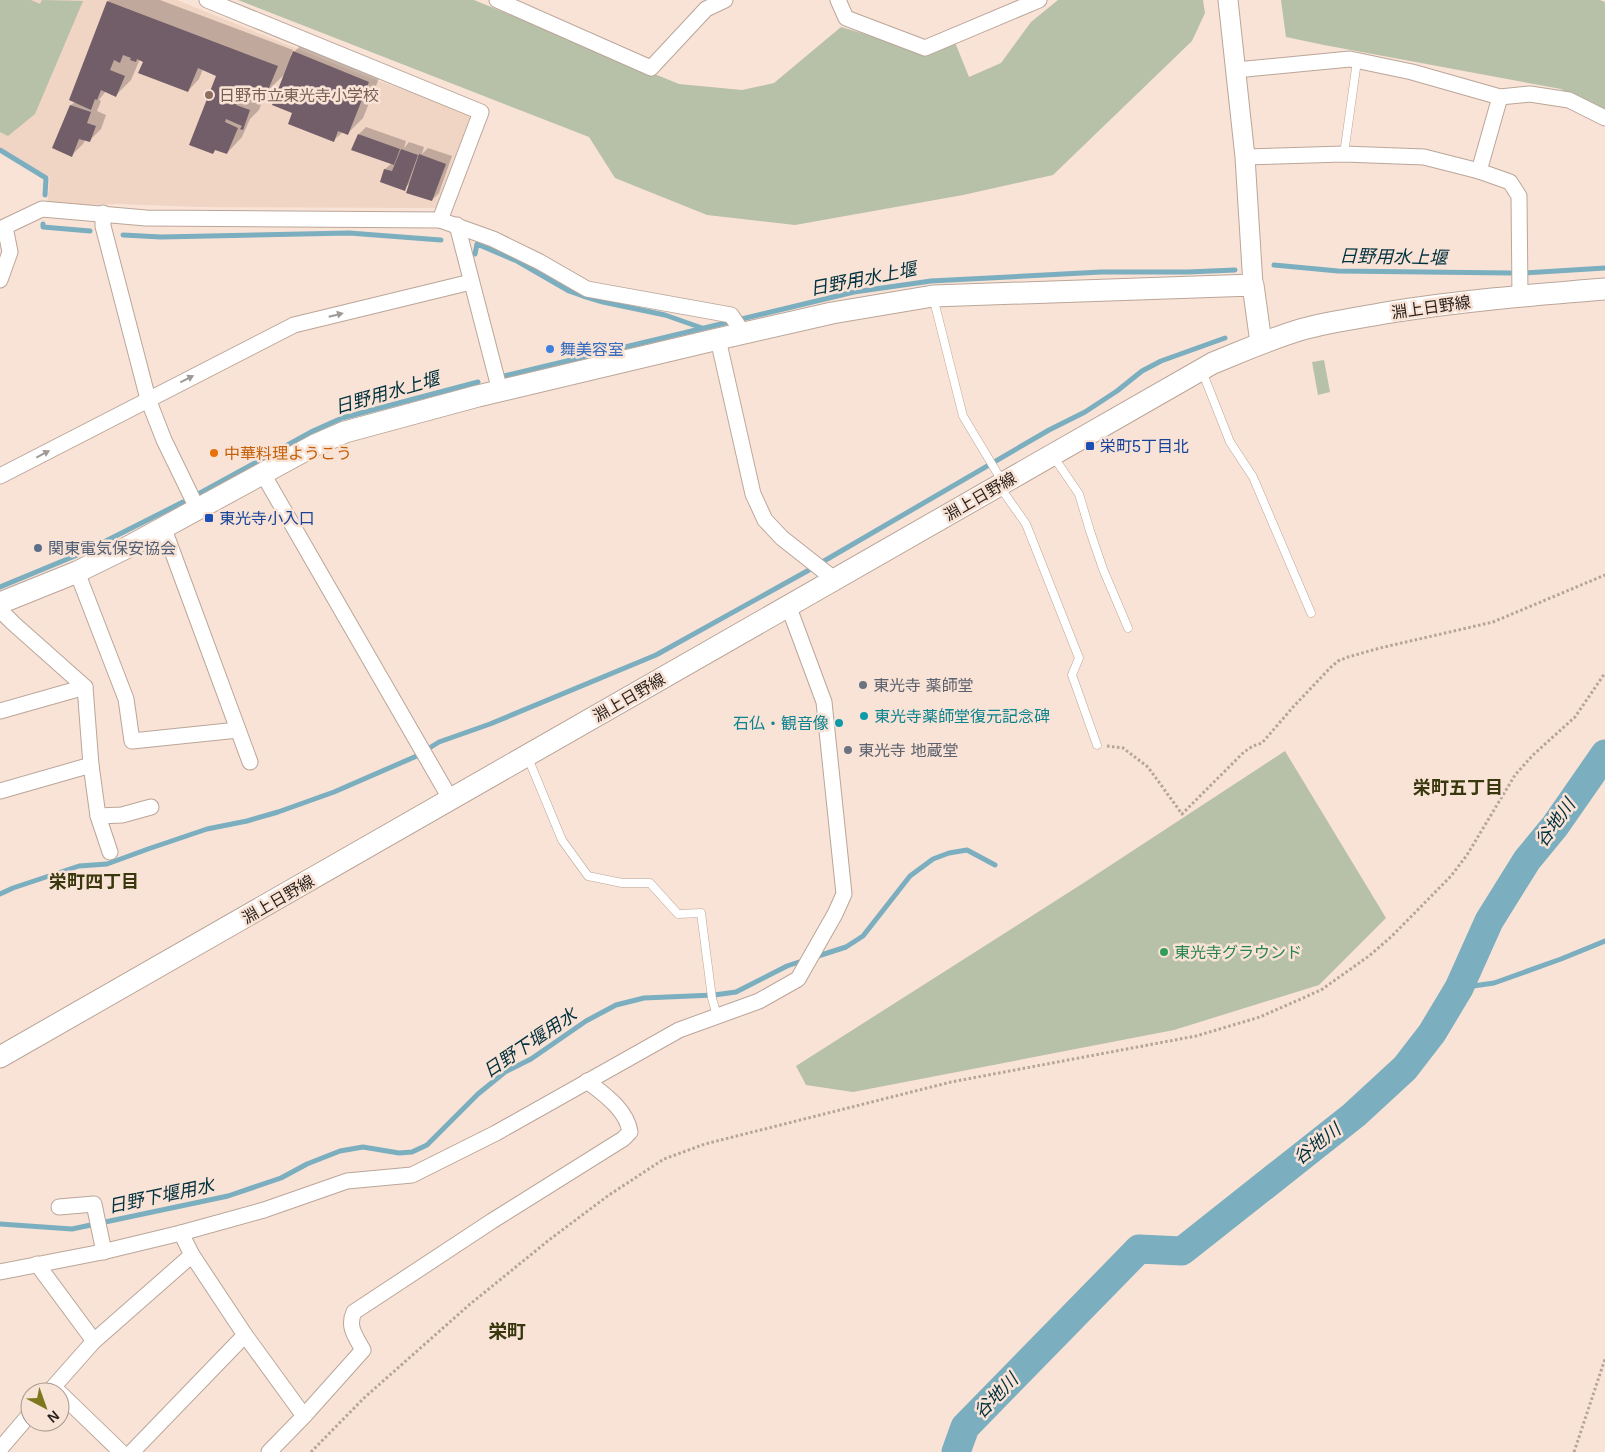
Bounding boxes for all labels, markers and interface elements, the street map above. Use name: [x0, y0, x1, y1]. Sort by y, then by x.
place label: 日野市立東光寺小学校: [219, 87, 379, 104]
marker: 日野市立東光寺小学校: [203, 89, 215, 101]
water label: 日野用水上堰: [1339, 246, 1450, 268]
water label: 日野用水上堰: [808, 258, 921, 299]
street label: 淵上日野線: [1390, 294, 1472, 321]
one-way arrow: [328, 311, 343, 319]
place label: 舞美容室: [560, 341, 624, 358]
marker: 舞美容室: [544, 343, 556, 355]
water label: 日野用水上堰: [332, 368, 445, 417]
one-way arrow: [180, 375, 195, 383]
place label: 栄町5丁目北: [1100, 438, 1189, 455]
marker: 栄町5丁目北: [1084, 440, 1096, 452]
place label: 中華料理ようこう: [224, 445, 352, 462]
marker: 中華料理ようこう: [208, 447, 220, 459]
one-way arrow: [36, 449, 50, 458]
street label: 淵上日野線: [941, 469, 1019, 524]
place label: 東光寺小入口: [219, 510, 315, 527]
marker: 東光寺小入口: [203, 512, 215, 524]
place label: 関東電気保安協会: [48, 540, 176, 557]
marker: 関東電気保安協会: [32, 542, 44, 554]
street label: 淵上日野線: [590, 670, 668, 725]
place label: 東光寺 薬師堂: [873, 677, 973, 694]
marker: 東光寺 薬師堂: [857, 679, 869, 691]
place label: 東光寺薬師堂復元記念碑: [874, 708, 1050, 725]
marker: 東光寺薬師堂復元記念碑: [858, 710, 870, 722]
place label: 石仏・観音像: [733, 715, 829, 732]
marker: 石仏・観音像: [833, 717, 845, 729]
place label: 東光寺 地蔵堂: [858, 742, 958, 759]
marker: 東光寺 地蔵堂: [842, 744, 854, 756]
district label: 栄町五丁目: [1413, 778, 1503, 798]
water label: 谷地川: [1531, 794, 1580, 851]
district label: 栄町四丁目: [49, 872, 139, 892]
street label: 淵上日野線: [239, 872, 317, 927]
place label: 東光寺グラウンド: [1174, 944, 1302, 961]
marker: 東光寺グラウンド: [1158, 946, 1170, 958]
water label: 日野下堰用水: [480, 1003, 582, 1081]
water label: 谷地川: [1290, 1118, 1346, 1169]
water label: 日野下堰用水: [106, 1175, 218, 1217]
district label: 栄町: [488, 1321, 526, 1342]
water label: 谷地川: [970, 1368, 1023, 1422]
north arrow: [20, 1382, 70, 1432]
text: N: [44, 1407, 63, 1426]

